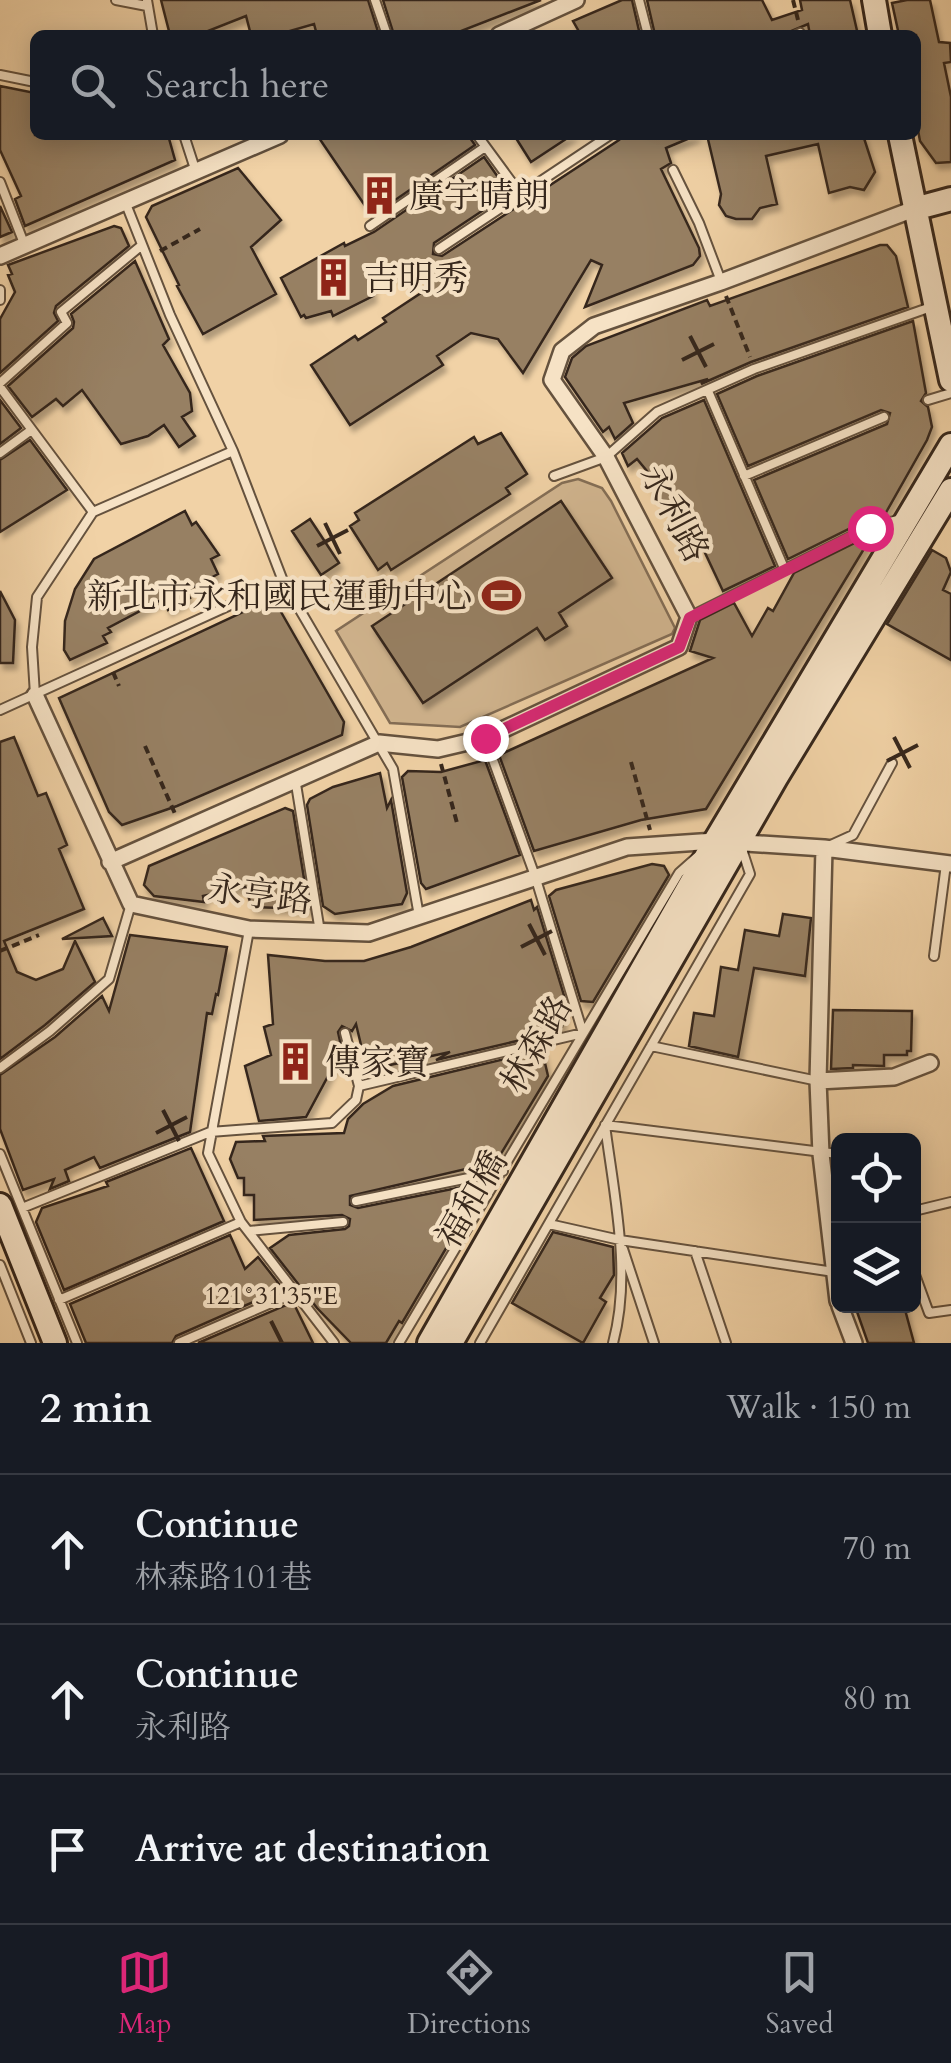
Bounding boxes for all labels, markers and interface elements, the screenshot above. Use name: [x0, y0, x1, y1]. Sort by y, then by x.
search box: [30, 30, 921, 140]
icon: search: [65, 58, 120, 113]
text: Search here: [145, 59, 329, 111]
place label: 廣宇晴朗: [409, 172, 549, 220]
building icon: 廣宇晴朗: [358, 174, 400, 216]
place label: 吉明秀: [364, 255, 469, 303]
building icon: 吉明秀: [313, 257, 355, 299]
street label: 永利路: [628, 456, 720, 571]
route start: [848, 506, 894, 552]
place label: 新北市永和國民運動中心: [87, 573, 472, 621]
sports icon: 新北市永和國民運動中心: [481, 575, 523, 617]
route end: [463, 716, 509, 762]
street label: 永亨路: [205, 865, 315, 925]
street label: 林森路: [490, 987, 584, 1102]
place label: 傳家寶: [325, 1039, 430, 1087]
building icon: 傳家寶: [274, 1041, 316, 1083]
map controls: [831, 1133, 921, 1313]
button: locate: [831, 1133, 921, 1223]
street label: 福和橋: [425, 1142, 519, 1257]
button: layers: [831, 1223, 921, 1313]
text: 121°31'35"E: [204, 1279, 338, 1313]
text: 2 min: [40, 1380, 152, 1437]
text: Walk · 150 m: [726, 1386, 911, 1430]
text: Continue: [135, 1499, 299, 1551]
icon: ahead: [40, 1522, 95, 1577]
text: 70 m: [843, 1527, 911, 1571]
text: 林森路101巷: [135, 1556, 312, 1600]
text: Continue: [135, 1649, 299, 1701]
icon: ahead: [40, 1672, 95, 1727]
text: 80 m: [843, 1677, 911, 1721]
text: 永利路: [135, 1706, 231, 1750]
icon: arrive: [40, 1822, 95, 1877]
text: Arrive at destination: [135, 1823, 490, 1875]
tab: Map: [117, 1945, 172, 2043]
tab: Directions: [407, 1945, 531, 2043]
tab: Saved: [766, 1945, 834, 2043]

